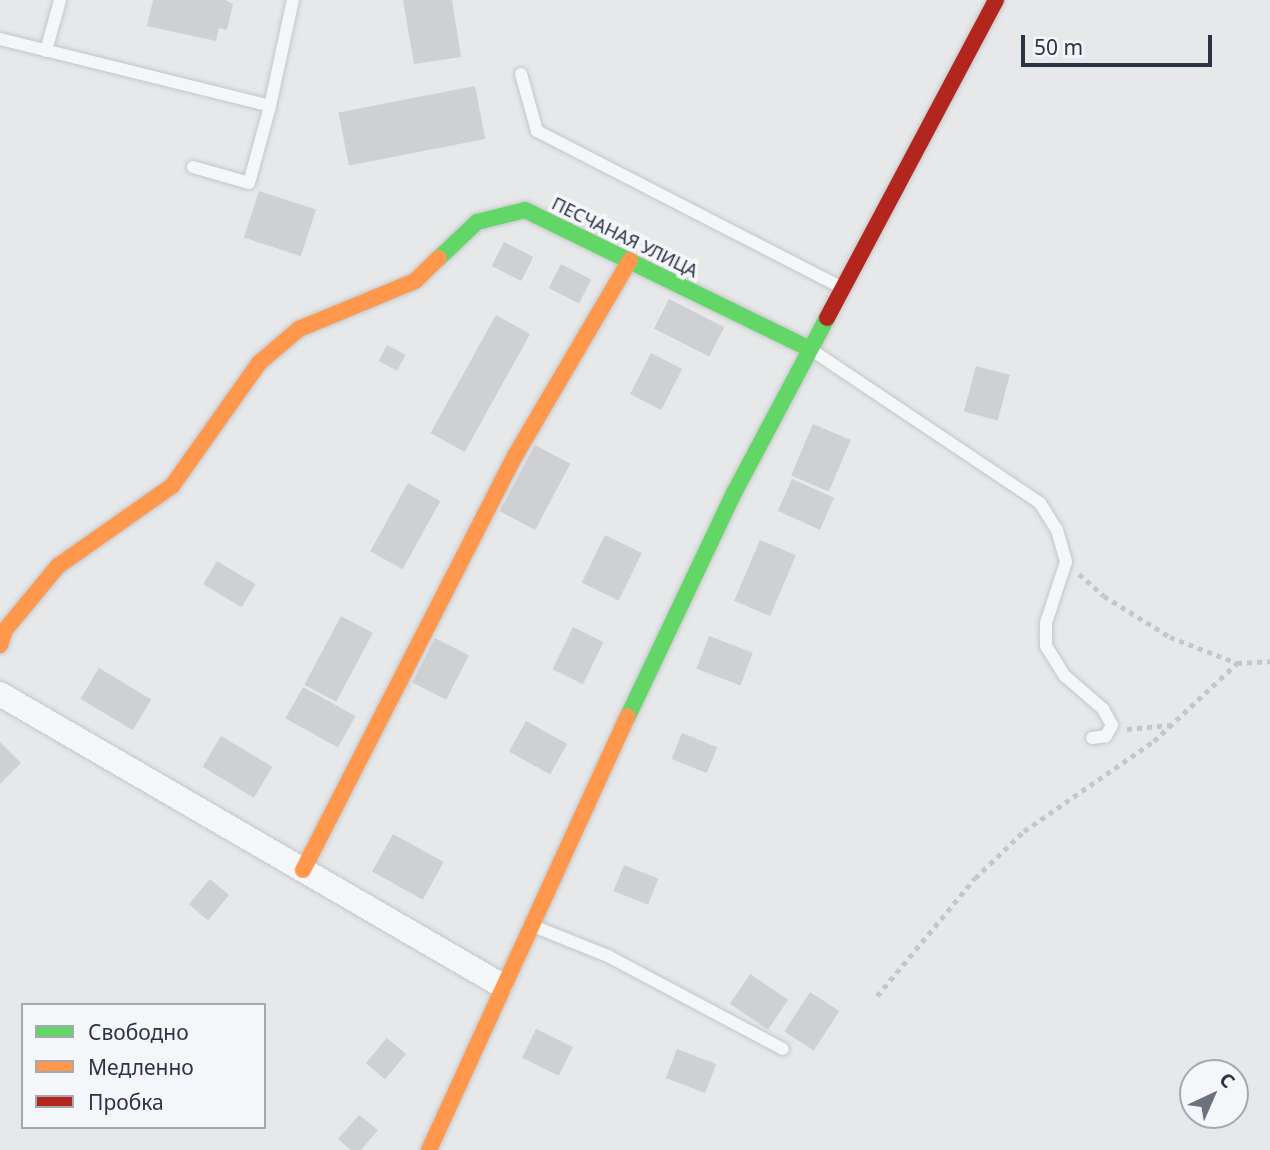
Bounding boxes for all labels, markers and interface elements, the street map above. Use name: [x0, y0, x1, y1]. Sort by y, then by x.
scale bar: [1025, 21, 1216, 65]
text: 50 m: [1034, 33, 1083, 61]
street label: ПЕСЧАНАЯ УЛИЦА: [548, 192, 702, 282]
legend: [21, 1003, 266, 1129]
text: Свободно: [88, 1018, 189, 1046]
text: Медленно: [88, 1053, 194, 1081]
north arrow: [1179, 1059, 1249, 1129]
text: С: [1214, 1067, 1241, 1094]
text: Пробка: [88, 1088, 164, 1116]

